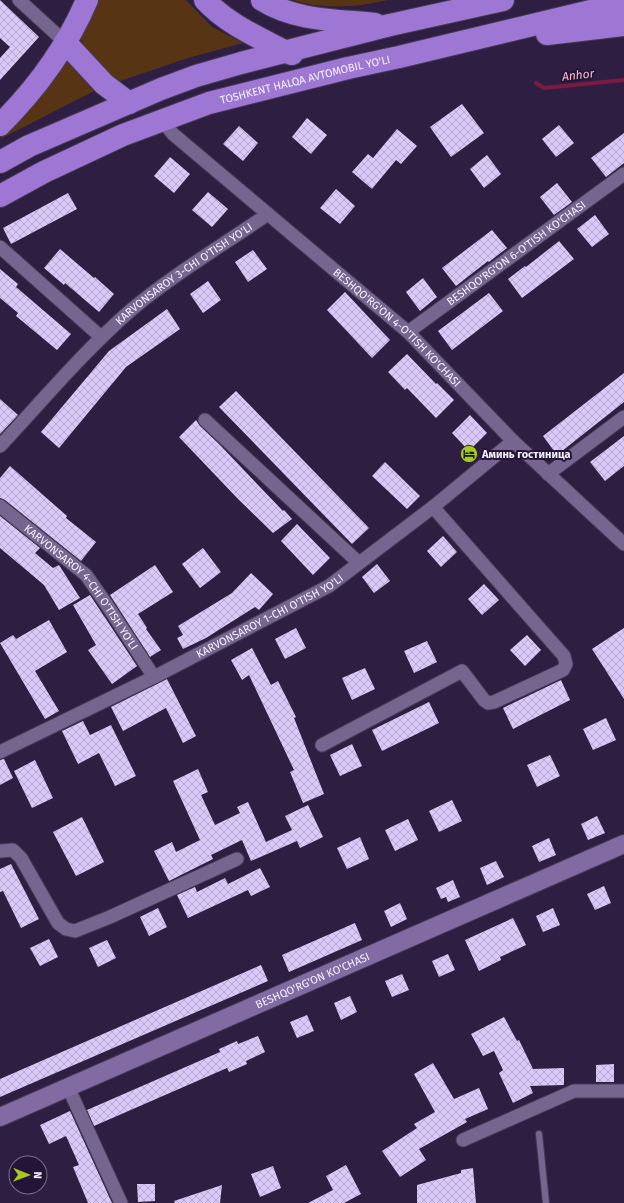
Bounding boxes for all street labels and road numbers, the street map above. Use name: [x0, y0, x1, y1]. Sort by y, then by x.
street label: TOSHKENT HALQA AVTOMOBIL YO'LI: [219, 53, 391, 107]
street label: BESHQO'RG'ON 6-O'TISH KO'CHASI: [444, 198, 588, 308]
street label: KARVONSAROY 3-CHI O'TISH YO'LI: [113, 221, 255, 328]
street label: BESHQO'RG'ON 4-O'TISH KO'CHASI: [330, 266, 463, 390]
street label: KARVONSAROY 4-CHI O'TISH YO'LI: [21, 522, 140, 652]
street label: KARVONSAROY 1-CHI O'TISH YO'LI: [194, 572, 346, 661]
street label: BESHQO'RG'ON KO'CHASI: [254, 950, 372, 1011]

